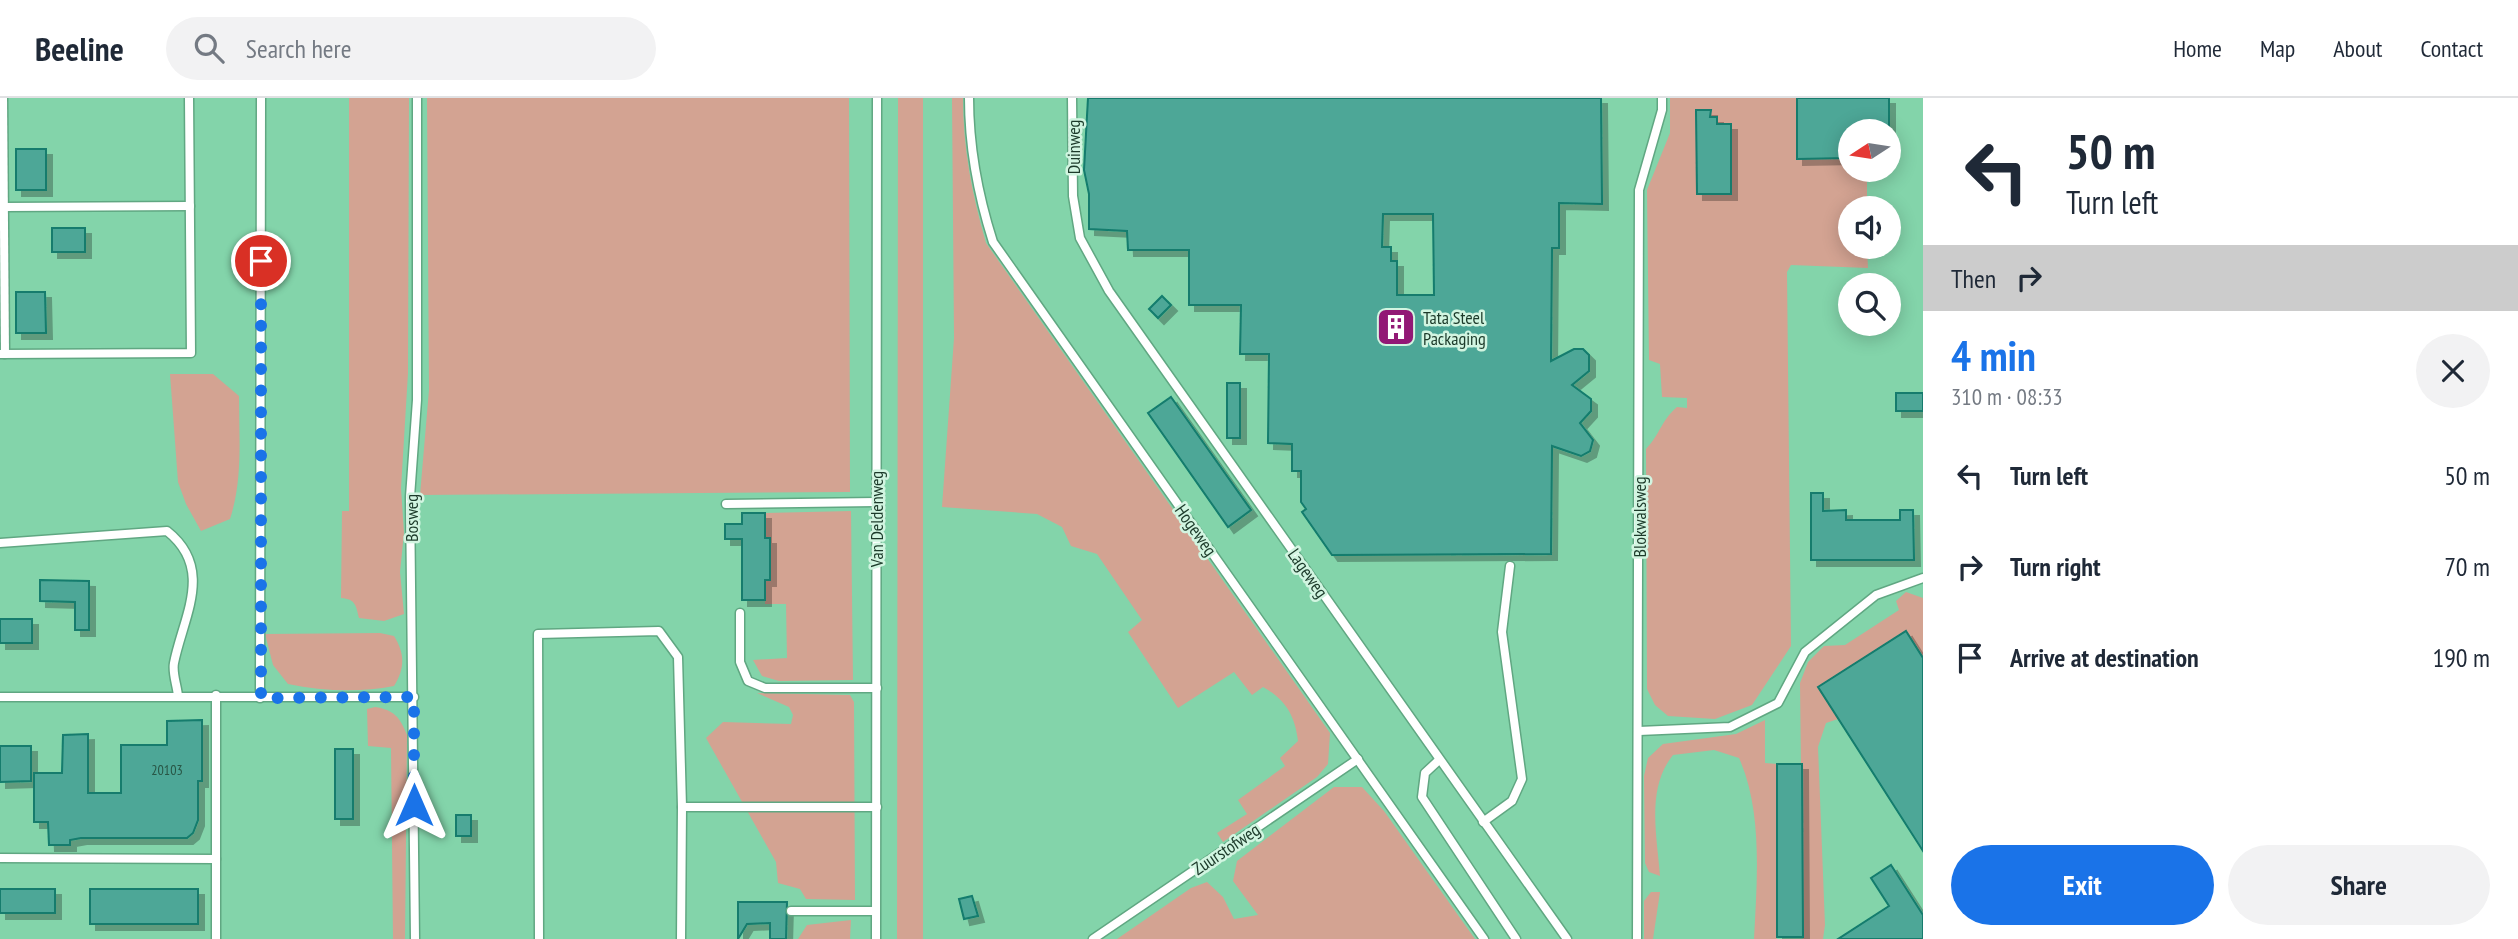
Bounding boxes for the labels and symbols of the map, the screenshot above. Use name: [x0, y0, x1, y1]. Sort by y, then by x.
north arrow: [1838, 119, 1900, 182]
street label: Duinweg: [1062, 120, 1085, 174]
pin: [231, 231, 291, 291]
building icon: Tata Steel Packaging: [1375, 306, 1417, 348]
place label: Tata Steel Packaging: [1423, 306, 1486, 350]
street label: Van Deldenweg: [865, 471, 888, 568]
street label: Blokwalsweg: [1628, 476, 1651, 558]
street label: Bosweg: [400, 494, 423, 542]
street label: Hogeweg: [1170, 500, 1222, 560]
street label: Lageweg: [1283, 544, 1333, 602]
house number: 20103: [151, 761, 183, 779]
position arrow: [377, 768, 451, 842]
street label: Zuurstofweg: [1188, 818, 1264, 880]

